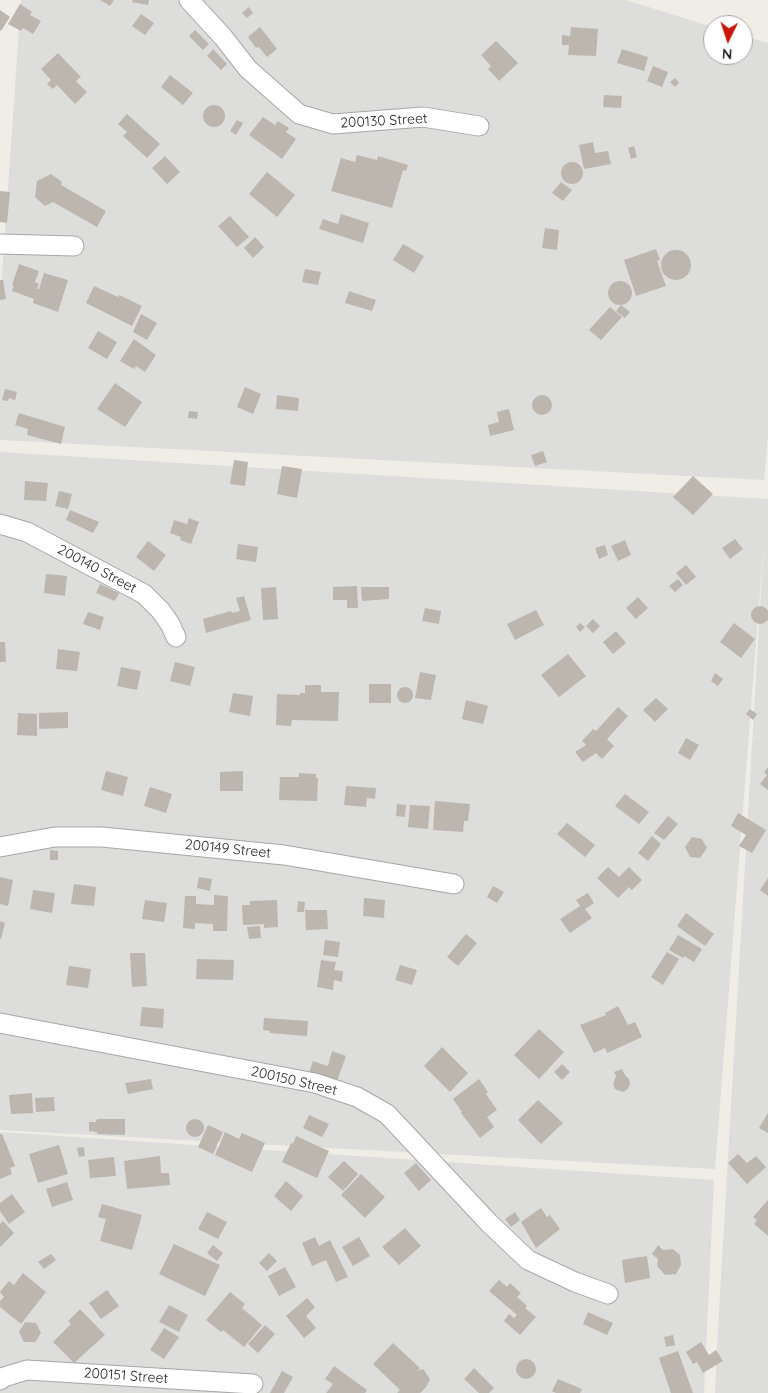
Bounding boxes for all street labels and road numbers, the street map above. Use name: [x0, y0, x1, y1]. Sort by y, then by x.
street label: 200130 Street: [340, 110, 428, 132]
street label: 200140 Street: [55, 541, 139, 597]
street label: 200149 Street: [184, 836, 272, 862]
street label: 200150 Street: [249, 1063, 339, 1099]
street label: 200151 Street: [83, 1365, 169, 1387]

